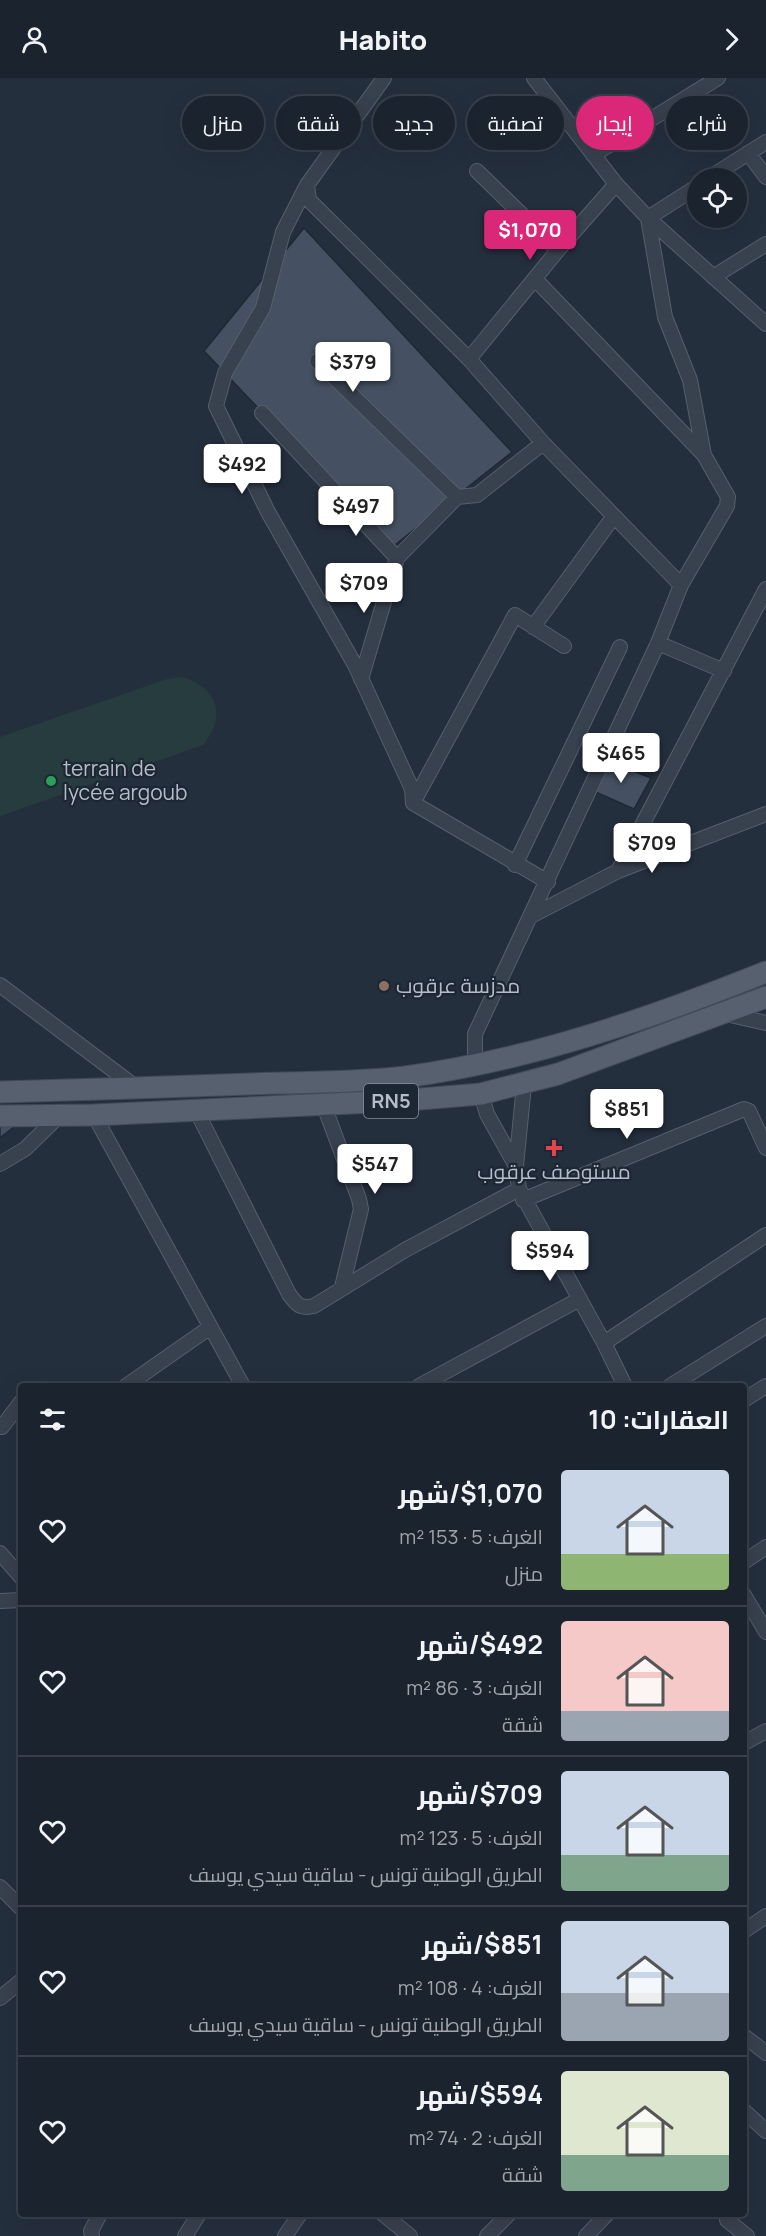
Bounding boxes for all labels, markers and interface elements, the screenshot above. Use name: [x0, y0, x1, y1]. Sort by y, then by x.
text: Habito: [339, 21, 427, 58]
icon: person: [18, 23, 51, 56]
icon: forward: [715, 23, 748, 56]
chip: منزل: [182, 96, 264, 150]
chip: شقة: [276, 96, 361, 150]
chip: جديد: [373, 96, 455, 150]
chip: تصفية: [467, 96, 564, 150]
chip: إيجار: [576, 96, 654, 150]
chip: شراء: [666, 96, 748, 150]
map controls: [687, 168, 747, 228]
button: locate: [687, 168, 747, 228]
pin: $1,070: [481, 210, 579, 261]
text: $1,070: [498, 216, 562, 243]
pin: $379: [317, 342, 389, 393]
text: $379: [329, 348, 377, 375]
pin: $492: [206, 444, 278, 495]
text: $492: [218, 450, 266, 477]
pin: $497: [320, 486, 392, 537]
text: $497: [332, 492, 380, 519]
pin: $709: [328, 563, 400, 614]
text: $709: [340, 569, 388, 596]
pin: $465: [585, 733, 657, 784]
text: $465: [597, 739, 645, 766]
place label: terrain de lycée argoub: [63, 754, 188, 806]
marker: terrain de lycée argoub: [44, 774, 58, 788]
pin: $709: [616, 823, 688, 874]
text: $709: [628, 829, 676, 856]
place label: مدزسة عرقوب: [396, 971, 520, 999]
marker: مدزسة عرقوب: [377, 979, 391, 993]
road number: RN5: [364, 1084, 418, 1118]
pin: $851: [591, 1089, 663, 1140]
text: $851: [604, 1095, 650, 1122]
marker: مستوصف عرقوب: [545, 1139, 563, 1157]
pin: $547: [339, 1144, 411, 1195]
text: $547: [351, 1150, 399, 1177]
place label: مستوصف عرقوب: [477, 1157, 631, 1185]
pin: $594: [514, 1231, 586, 1282]
text: $594: [526, 1237, 574, 1264]
text: العقارات: 10: [588, 1401, 729, 1437]
icon: filters: [36, 1403, 69, 1436]
text: $1,070/شهر: [398, 1475, 543, 1511]
icon: home: [609, 1494, 681, 1566]
icon: heart: [36, 1514, 69, 1547]
text: الغرف: 5 · 153 m²: [399, 1523, 543, 1550]
text: منزل: [505, 1560, 543, 1587]
text: $492/شهر: [418, 1626, 543, 1662]
icon: home: [609, 1645, 681, 1717]
icon: heart: [36, 1665, 69, 1698]
text: الغرف: 3 · 86 m²: [406, 1674, 543, 1701]
text: شقة: [502, 1711, 543, 1738]
text: $709/شهر: [417, 1776, 543, 1812]
icon: home: [609, 1795, 681, 1867]
icon: heart: [36, 1815, 69, 1848]
text: الغرف: 5 · 123 m²: [399, 1824, 543, 1851]
text: الطريق الوطنية تونس - ساقية سيدي يوسف: [189, 1861, 543, 1888]
text: $851/شهر: [422, 1926, 543, 1962]
icon: home: [609, 1945, 681, 2017]
icon: heart: [36, 1965, 69, 1998]
text: الغرف: 4 · 108 m²: [398, 1974, 543, 2001]
text: الطريق الوطنية تونس - ساقية سيدي يوسف: [189, 2011, 543, 2038]
text: $594/شهر: [417, 2076, 543, 2112]
icon: home: [609, 2095, 681, 2167]
icon: heart: [36, 2115, 69, 2148]
text: الغرف: 2 · 74 m²: [409, 2124, 543, 2151]
text: شقة: [502, 2161, 543, 2188]

